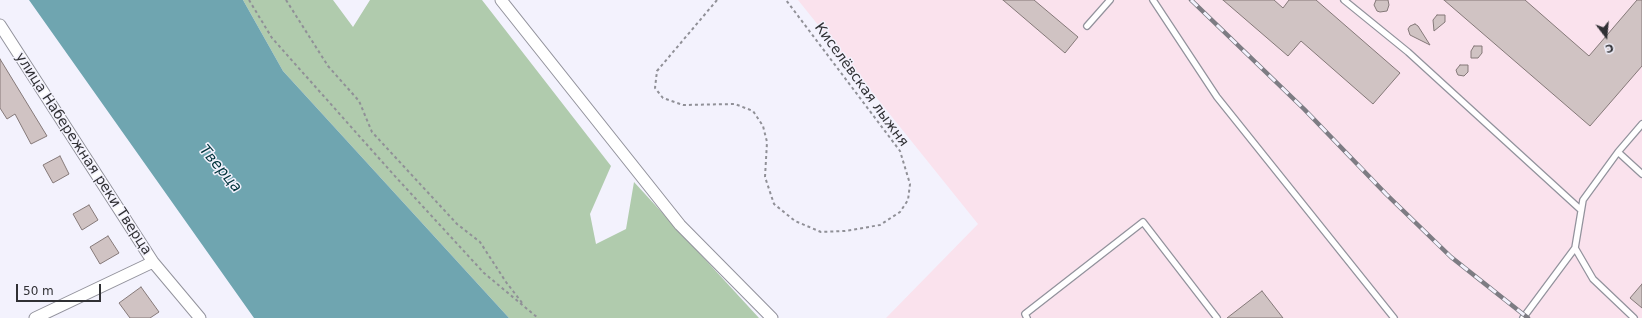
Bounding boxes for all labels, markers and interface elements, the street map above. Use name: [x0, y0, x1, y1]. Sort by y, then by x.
north arrow: [1586, 16, 1626, 56]
street label: Киселёвская лыжня: [810, 20, 912, 150]
text: С: [1604, 41, 1615, 55]
street label: улица Набережная реки Тверца: [11, 50, 155, 258]
water label: Тверца: [195, 142, 245, 196]
scale bar: [18, 276, 103, 302]
text: 50 m: [23, 284, 54, 298]

